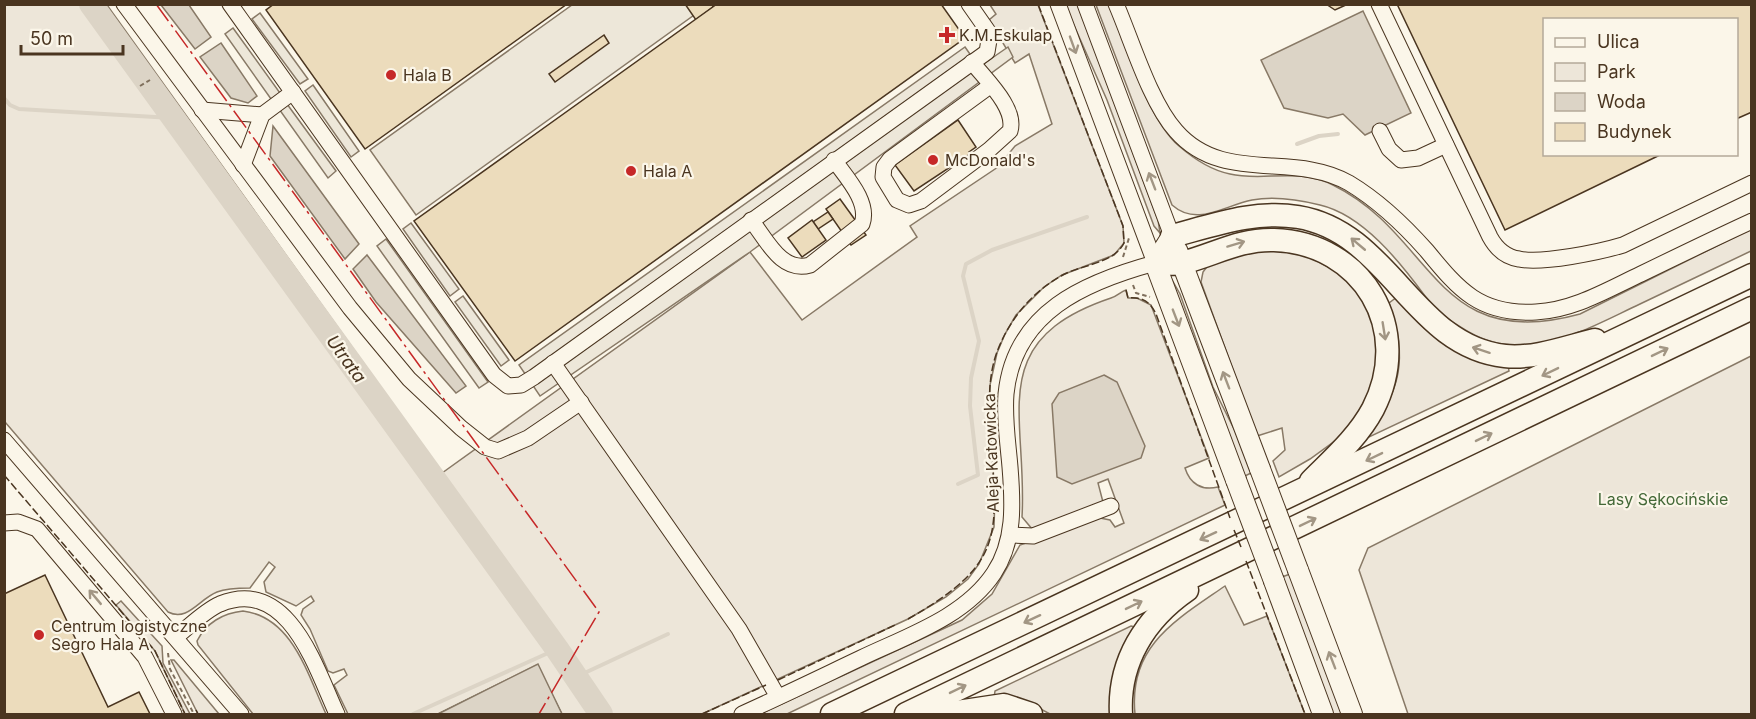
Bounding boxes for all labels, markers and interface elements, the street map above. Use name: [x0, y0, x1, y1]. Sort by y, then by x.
scale bar: [21, 18, 123, 56]
legend: [1543, 18, 1738, 156]
place label: K.M.Eskulap: [959, 25, 1052, 45]
text: 50 m: [30, 28, 73, 49]
marker: K.M.Eskulap: [940, 28, 954, 42]
text: Ulica: [1597, 31, 1640, 52]
one-way arrow: [1068, 35, 1079, 54]
text: Park: [1597, 61, 1636, 82]
place label: Hala B: [403, 65, 452, 85]
marker: Hala B: [384, 68, 398, 82]
text: Woda: [1597, 91, 1646, 112]
text: Budynek: [1597, 121, 1672, 142]
place label: McDonald's: [945, 150, 1035, 170]
marker: McDonald's: [926, 153, 940, 167]
place label: Hala A: [643, 161, 692, 181]
marker: Hala A: [624, 164, 638, 178]
one-way arrow: [1146, 172, 1157, 191]
one-way arrow: [1351, 237, 1366, 251]
one-way arrow: [1226, 238, 1245, 249]
one-way arrow: [1171, 308, 1182, 327]
one-way arrow: [1379, 320, 1390, 340]
water label: Utrata: [322, 331, 371, 387]
one-way arrow: [1472, 343, 1491, 354]
one-way arrow: [1650, 346, 1668, 358]
one-way arrow: [1541, 367, 1559, 379]
one-way arrow: [1220, 371, 1231, 390]
street label: Aleja Katowicka: [979, 393, 1003, 513]
one-way arrow: [1475, 431, 1493, 443]
one-way arrow: [1365, 451, 1383, 463]
park label: Lasy Sękocińskie: [1598, 489, 1728, 509]
one-way arrow: [1299, 515, 1317, 527]
one-way arrow: [1200, 530, 1218, 542]
one-way arrow: [88, 590, 102, 605]
one-way arrow: [1125, 599, 1143, 611]
one-way arrow: [1024, 614, 1042, 626]
place label: Centrum logistyczne Segro Hala A: [51, 616, 207, 654]
marker: Centrum logistyczne Segro Hala A: [32, 628, 46, 642]
one-way arrow: [1325, 651, 1336, 670]
one-way arrow: [949, 683, 967, 695]

